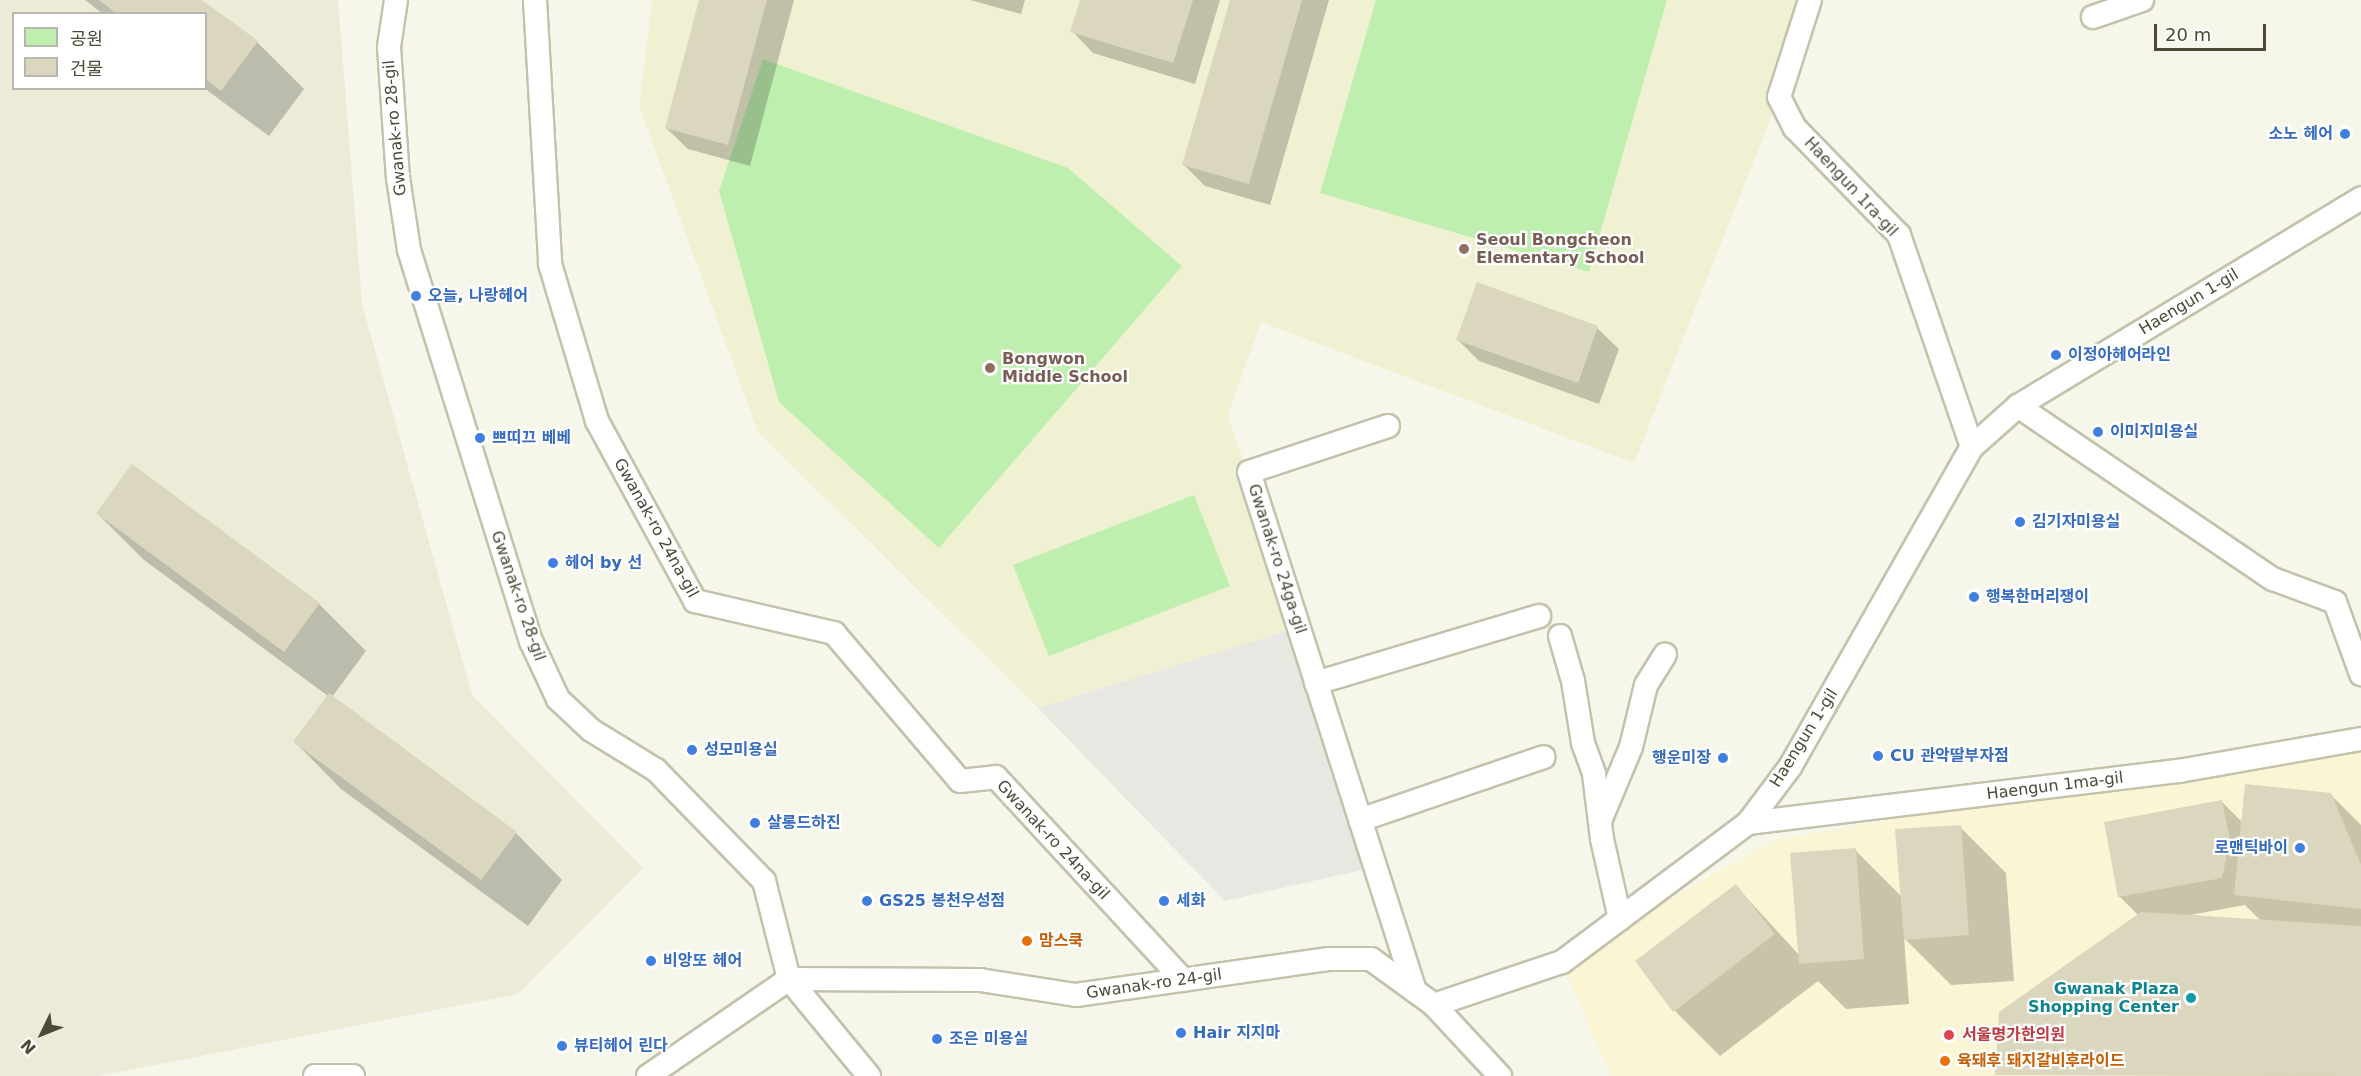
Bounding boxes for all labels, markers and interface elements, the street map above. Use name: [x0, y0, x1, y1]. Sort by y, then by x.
legend: [12, 12, 207, 90]
scale bar: [2157, 12, 2270, 50]
text: 20 m: [2165, 24, 2211, 45]
text: 공원: [70, 28, 103, 49]
text: 건물: [70, 58, 103, 79]
street label: Gwanak-ro 28-gil: [379, 59, 411, 197]
place label: 소노 헤어: [2269, 124, 2333, 144]
marker: 소노 헤어: [2338, 127, 2352, 141]
street label: Haengun 1ra-gil: [1800, 133, 1902, 241]
place label: Seoul Bongcheon Elementary School: [1476, 230, 1644, 268]
marker: Seoul Bongcheon Elementary School: [1457, 242, 1471, 256]
street label: Haengun 1-gil: [2136, 265, 2242, 339]
place label: 오늘, 나랑헤어: [428, 286, 528, 306]
marker: 오늘, 나랑헤어: [409, 289, 423, 303]
place label: 이정아헤어라인: [2068, 345, 2171, 365]
marker: 이정아헤어라인: [2049, 348, 2063, 362]
place label: Bongwon Middle School: [1002, 349, 1128, 387]
marker: Bongwon Middle School: [983, 361, 997, 375]
place label: 이미지미용실: [2110, 422, 2198, 442]
marker: 이미지미용실: [2091, 425, 2105, 439]
place label: 쁘띠끄 베베: [492, 428, 571, 448]
marker: 쁘띠끄 베베: [473, 431, 487, 445]
street label: Gwanak-ro 24na-gil: [610, 455, 702, 601]
street label: Gwanak-ro 24ga-gil: [1244, 482, 1310, 636]
place label: 김기자미용실: [2032, 512, 2120, 532]
marker: 김기자미용실: [2013, 515, 2027, 529]
street label: Gwanak-ro 28-gil: [487, 528, 549, 664]
place label: 헤어 by 선: [565, 553, 642, 573]
marker: 헤어 by 선: [546, 556, 560, 570]
place label: 행복한머리쟁이: [1986, 587, 2089, 607]
marker: 행복한머리쟁이: [1967, 590, 1981, 604]
street label: Haengun 1-gil: [1766, 685, 1842, 791]
place label: 성모미용실: [704, 740, 778, 760]
marker: 성모미용실: [685, 743, 699, 757]
place label: CU 관악딸부자점: [1890, 746, 2009, 766]
place label: 행운미장: [1652, 748, 1711, 768]
marker: CU 관악딸부자점: [1871, 749, 1885, 763]
marker: 행운미장: [1716, 751, 1730, 765]
street label: Haengun 1ma-gil: [1985, 768, 2125, 804]
street label: Gwanak-ro 24na-gil: [993, 776, 1113, 904]
place label: 살롱드하진: [767, 813, 841, 833]
marker: 살롱드하진: [748, 816, 762, 830]
place label: 로맨틱바이: [2214, 838, 2288, 858]
marker: 로맨틱바이: [2293, 841, 2307, 855]
place label: GS25 봉천우성점: [879, 891, 1005, 911]
place label: 세화: [1176, 891, 1205, 911]
marker: GS25 봉천우성점: [860, 894, 874, 908]
marker: 세화: [1157, 894, 1171, 908]
place label: 맘스쿡: [1039, 931, 1083, 951]
marker: 맘스쿡: [1020, 934, 1034, 948]
place label: 비앙또 헤어: [663, 951, 742, 971]
marker: 비앙또 헤어: [644, 954, 658, 968]
street label: Gwanak-ro 24-gil: [1085, 965, 1223, 1003]
place label: Gwanak Plaza Shopping Center: [2028, 979, 2179, 1017]
marker: Gwanak Plaza Shopping Center: [2184, 991, 2198, 1005]
north arrow: [12, 1004, 72, 1064]
place label: Hair 지지마: [1193, 1023, 1280, 1043]
place label: 서울명가한의원: [1962, 1025, 2065, 1045]
marker: Hair 지지마: [1174, 1026, 1188, 1040]
marker: 서울명가한의원: [1940, 1026, 1958, 1044]
place label: 조은 미용실: [949, 1029, 1028, 1049]
marker: 조은 미용실: [930, 1032, 944, 1046]
text: N: [17, 1035, 40, 1058]
place label: 뷰티헤어 린다: [574, 1036, 668, 1056]
marker: 뷰티헤어 린다: [555, 1039, 569, 1053]
place label: 육돼후 돼지갈비후라이드: [1957, 1051, 2124, 1071]
marker: 육돼후 돼지갈비후라이드: [1938, 1054, 1952, 1068]

